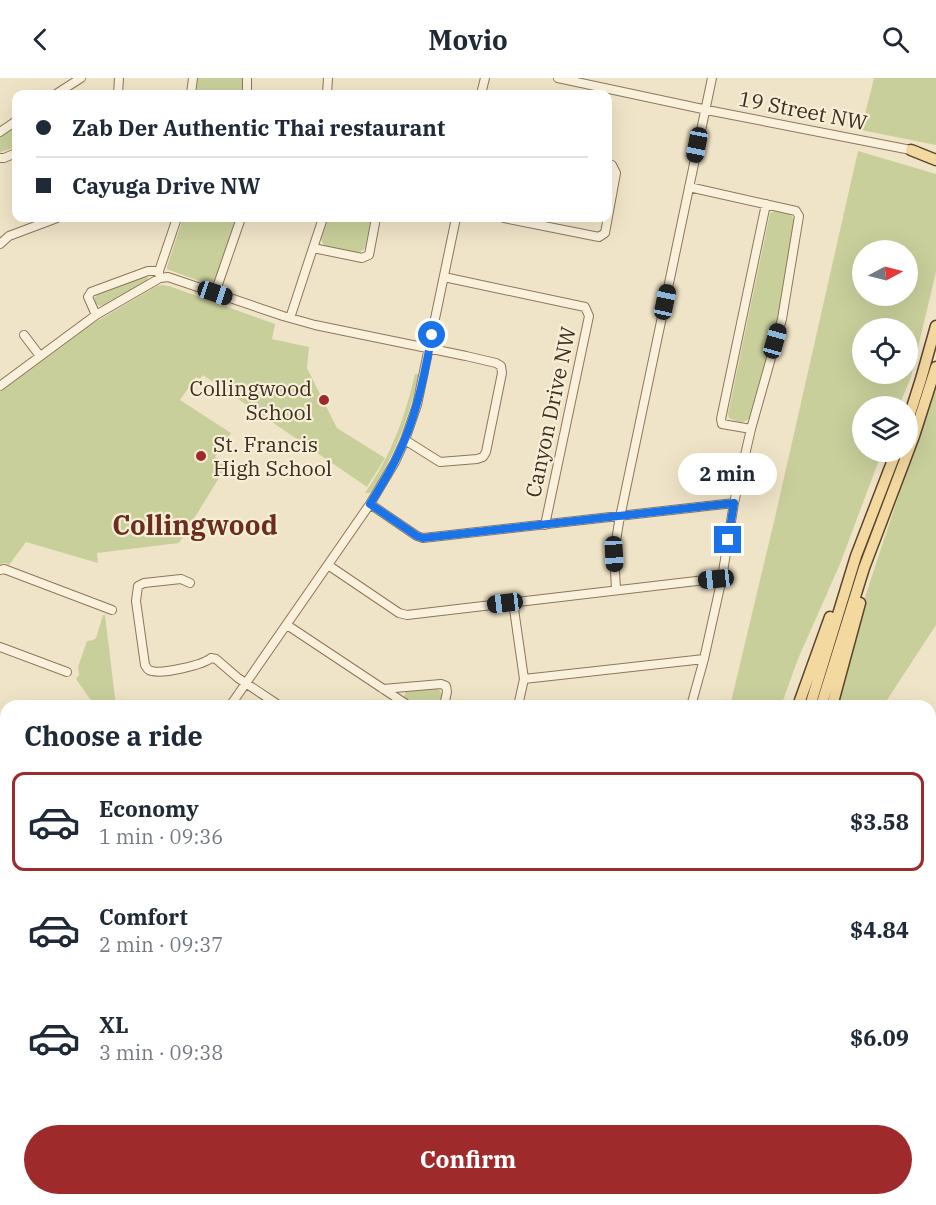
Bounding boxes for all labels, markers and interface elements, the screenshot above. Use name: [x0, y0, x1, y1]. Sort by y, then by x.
text: Movio: [428, 22, 508, 57]
icon: back: [24, 23, 57, 56]
icon: search: [879, 23, 912, 56]
street label: 19 Street NW: [736, 84, 870, 136]
text: Zab Der Authentic Thai restaurant: [72, 113, 445, 142]
car: [685, 126, 709, 164]
text: Cayuga Drive NW: [72, 171, 260, 200]
north arrow: [852, 240, 918, 306]
map controls: [852, 240, 918, 462]
car: [195, 279, 235, 307]
car: [652, 283, 678, 321]
button: locate: [852, 318, 918, 384]
route start: [418, 321, 445, 348]
car: [761, 321, 789, 361]
street label: Canyon Drive NW: [518, 324, 582, 500]
place label: Collingwood School: [190, 374, 312, 426]
marker: Collingwood School: [317, 393, 331, 407]
button: layers: [852, 396, 918, 462]
place label: St. Francis High School: [213, 430, 332, 482]
marker: St. Francis High School: [194, 449, 208, 463]
callout: 2 min: [678, 453, 777, 495]
text: 2 min: [700, 460, 756, 487]
district label: Collingwood: [112, 507, 278, 542]
route end: [714, 526, 741, 553]
car: [604, 536, 624, 572]
car: [697, 568, 735, 590]
car: [486, 592, 524, 614]
text: Choose a ride: [24, 718, 203, 753]
text: Economy: [99, 794, 199, 823]
icon: car: [27, 795, 81, 849]
text: $3.58: [850, 807, 909, 836]
text: 1 min · 09:36: [99, 823, 223, 850]
text: Comfort: [99, 902, 188, 931]
icon: car: [27, 903, 81, 957]
text: $4.84: [850, 915, 909, 944]
text: 2 min · 09:37: [99, 931, 223, 958]
text: XL: [99, 1010, 129, 1039]
icon: car: [27, 1011, 81, 1065]
text: $6.09: [850, 1023, 909, 1052]
text: 3 min · 09:38: [99, 1039, 223, 1066]
button: Confirm: [24, 1125, 912, 1194]

